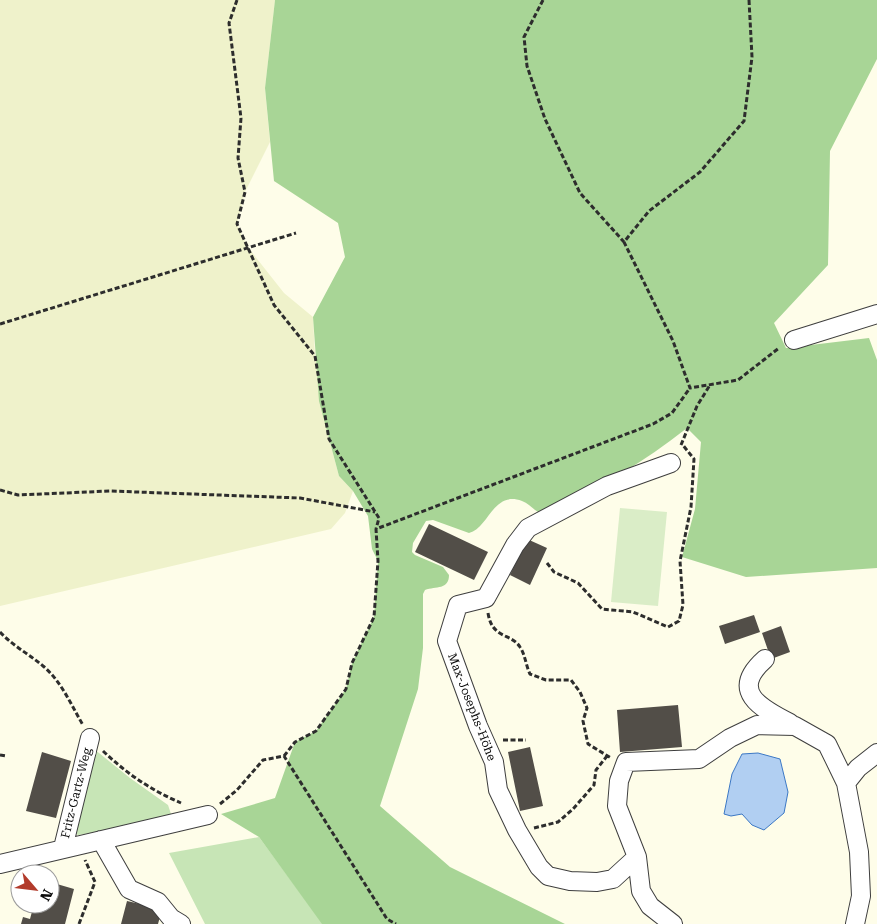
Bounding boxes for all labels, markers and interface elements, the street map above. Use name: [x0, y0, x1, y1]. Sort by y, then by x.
street label: Max-Josephs-Höhe: [445, 651, 499, 763]
street label: Fritz-Gartz-Weg: [58, 746, 94, 840]
north arrow: [10, 864, 60, 914]
text: N: [37, 887, 56, 904]

